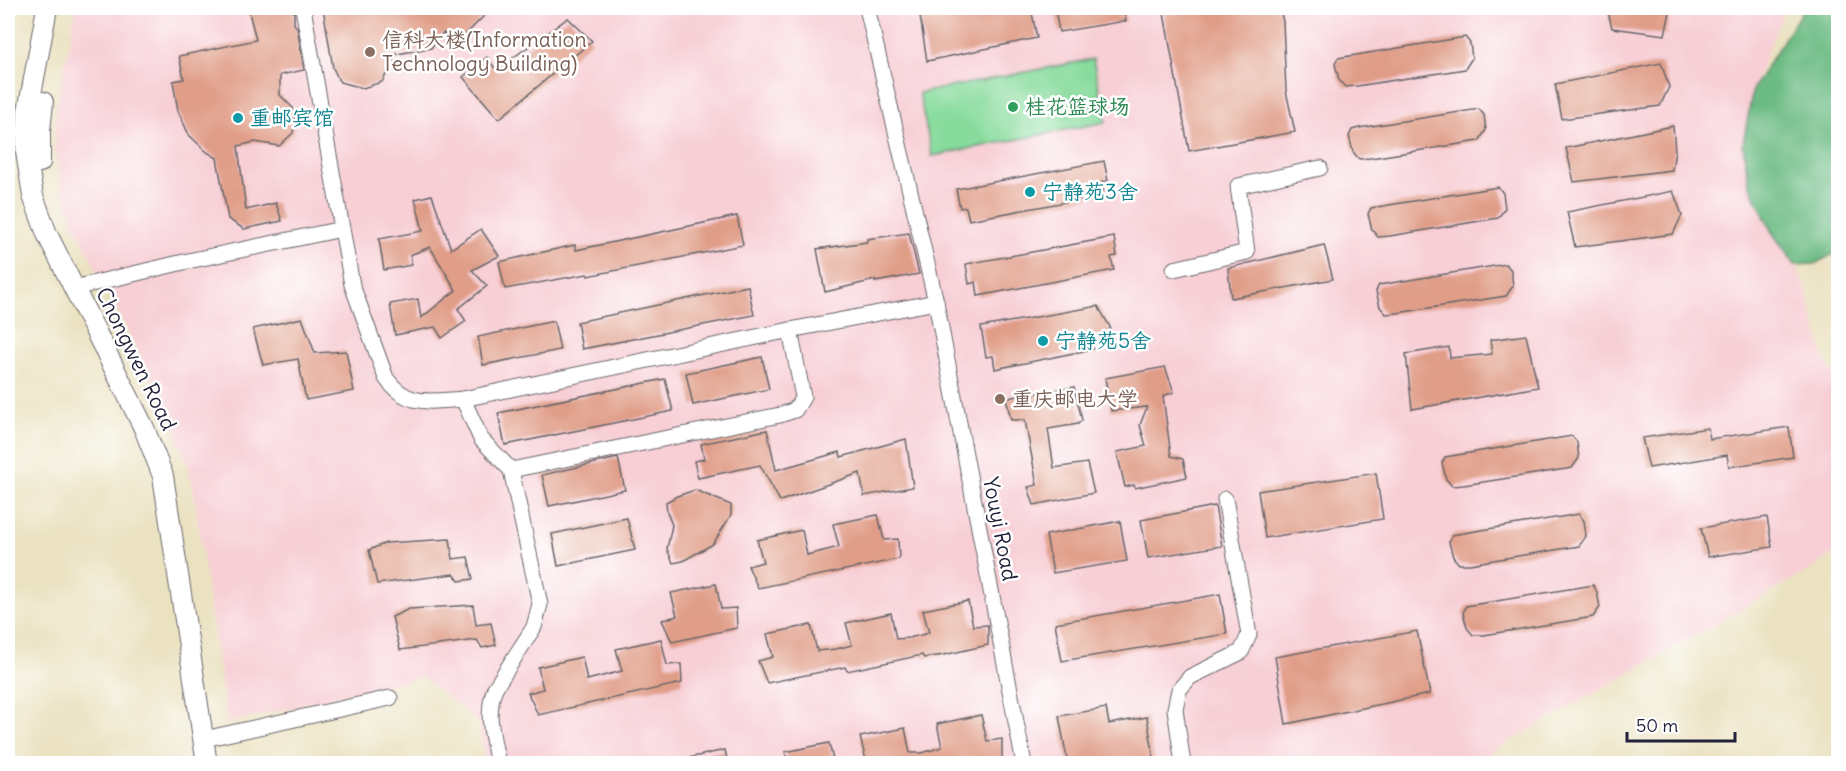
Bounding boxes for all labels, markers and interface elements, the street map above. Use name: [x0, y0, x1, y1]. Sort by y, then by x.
place label: 信科大楼(Information Technology Building): [382, 26, 587, 77]
marker: 信科大楼(Information Technology Building): [363, 45, 377, 59]
place label: 桂花篮球场: [1025, 93, 1130, 120]
marker: 桂花篮球场: [1006, 100, 1020, 114]
place label: 重邮宾馆: [250, 104, 334, 131]
marker: 重邮宾馆: [231, 111, 245, 125]
place label: 宁静苑3舍: [1042, 178, 1138, 205]
marker: 宁静苑3舍: [1023, 185, 1037, 199]
street label: Chongwen Road: [90, 283, 183, 435]
place label: 宁静苑5舍: [1055, 327, 1151, 354]
marker: 宁静苑5舍: [1036, 334, 1050, 348]
place label: 重庆邮电大学: [1012, 385, 1138, 412]
marker: 重庆邮电大学: [993, 392, 1007, 406]
street label: Youyi Road: [977, 475, 1024, 583]
scale bar: [1627, 705, 1735, 743]
text: 50 m: [1636, 714, 1678, 737]

